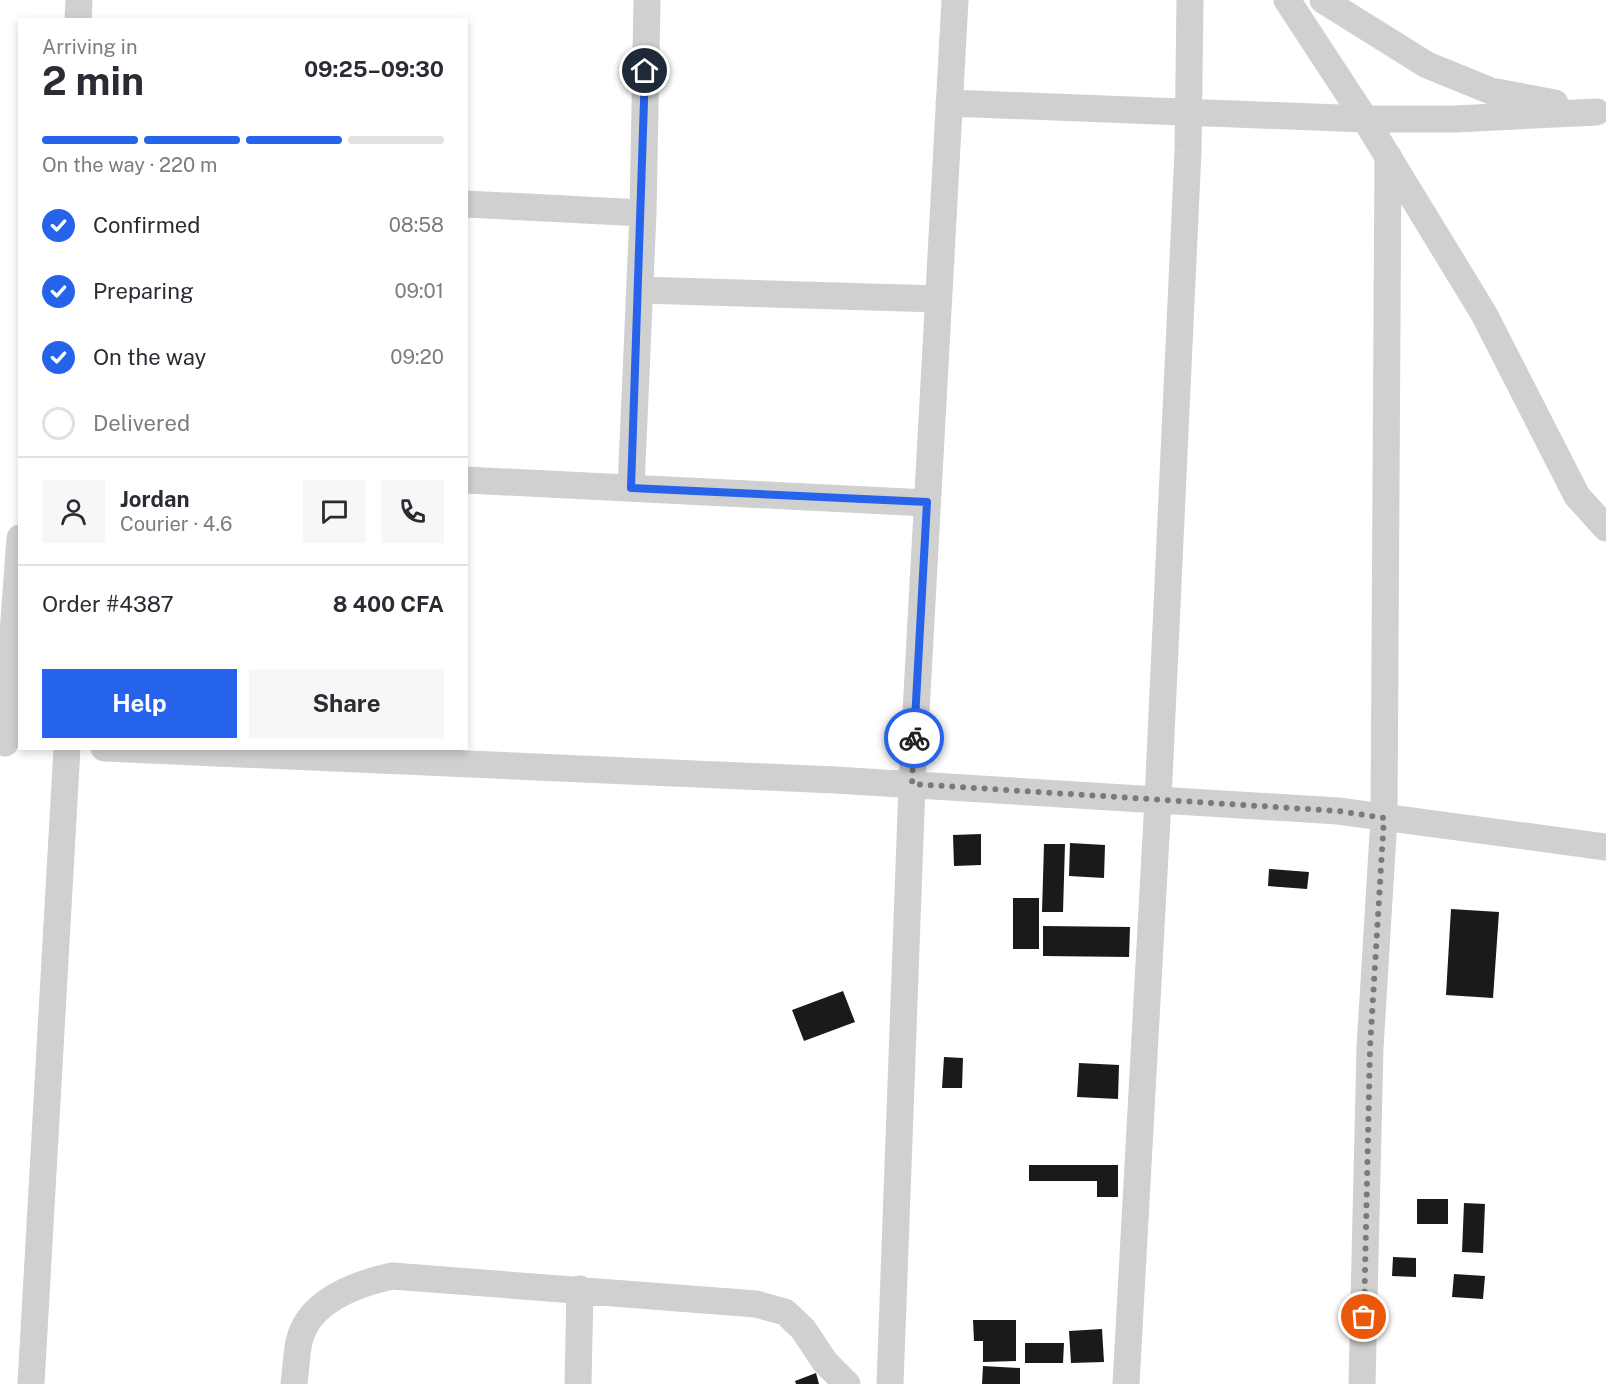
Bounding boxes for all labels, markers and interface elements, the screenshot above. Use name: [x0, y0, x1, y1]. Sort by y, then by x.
text: Arriving in: [42, 35, 137, 59]
pin: [619, 45, 670, 96]
icon: home: [628, 54, 661, 87]
text: 09:25–09:30: [304, 56, 444, 82]
text: 2 min: [42, 58, 144, 104]
text: On the way · 220 m: [42, 153, 217, 177]
icon: check: [42, 209, 75, 242]
text: Confirmed: [93, 212, 200, 238]
text: 08:58: [389, 213, 444, 237]
icon: check: [42, 275, 75, 308]
text: Preparing: [93, 278, 194, 304]
text: 09:01: [395, 279, 444, 303]
icon: check: [42, 341, 75, 374]
text: On the way: [93, 344, 206, 370]
text: 09:20: [390, 345, 444, 369]
text: Delivered: [93, 410, 190, 436]
button: person: [42, 480, 105, 543]
button: chat: [303, 480, 366, 543]
button: phone: [381, 480, 444, 543]
text: Jordan: [120, 486, 189, 512]
text: Courier · 4.6: [120, 512, 232, 536]
text: Order #4387: [42, 591, 174, 617]
text: 8 400 CFA: [333, 591, 444, 617]
button: Help: [42, 669, 237, 738]
button: Share: [249, 669, 444, 738]
courier: [884, 708, 944, 768]
icon: bike: [898, 722, 931, 755]
pin: [1338, 1291, 1389, 1342]
icon: bag: [1347, 1300, 1380, 1333]

